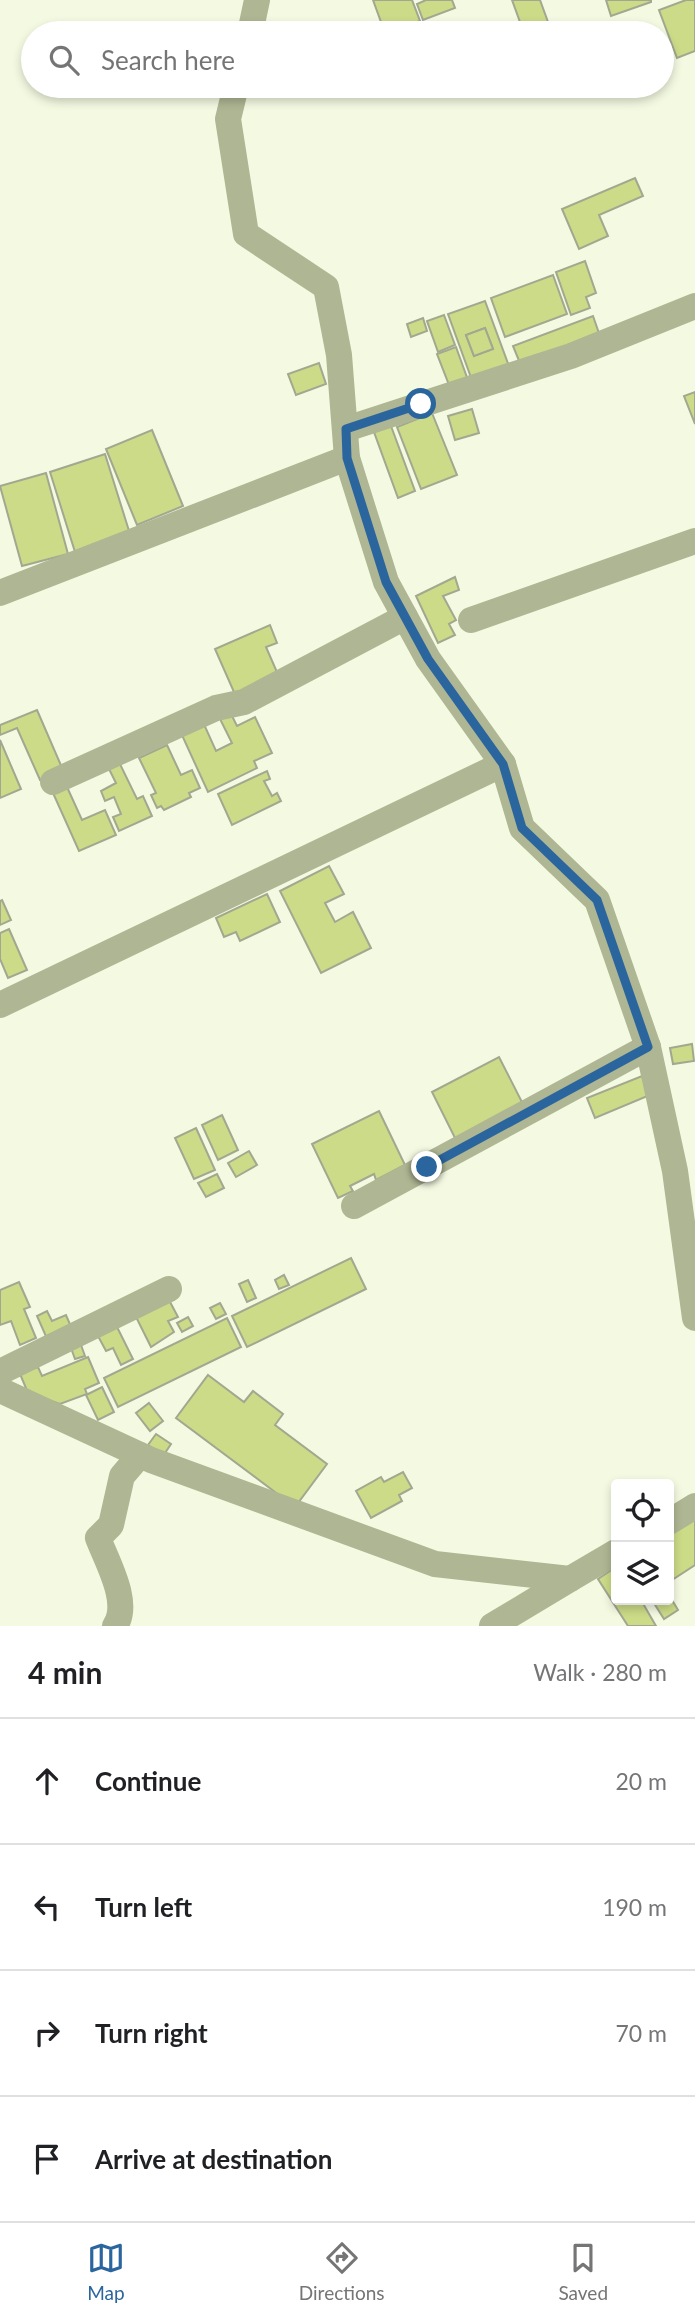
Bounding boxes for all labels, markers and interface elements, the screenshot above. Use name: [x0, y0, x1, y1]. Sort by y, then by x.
search box: [21, 21, 674, 98]
icon: search: [45, 41, 83, 79]
text: Search here: [101, 44, 235, 76]
route start: [405, 388, 436, 419]
route end: [411, 1151, 442, 1182]
map controls: [611, 1479, 674, 1605]
button: locate: [611, 1479, 674, 1542]
button: layers: [611, 1542, 674, 1605]
text: 4 min: [28, 1654, 102, 1690]
text: Walk · 280 m: [533, 1658, 667, 1686]
icon: ahead: [28, 1762, 66, 1800]
text: Continue: [95, 1765, 201, 1797]
text: 20 m: [616, 1767, 667, 1795]
icon: left: [28, 1888, 66, 1926]
text: Turn left: [95, 1891, 192, 1923]
text: 190 m: [602, 1893, 667, 1921]
icon: right: [28, 2014, 66, 2052]
text: Turn right: [95, 2017, 208, 2049]
text: 70 m: [616, 2019, 667, 2047]
icon: arrive: [28, 2140, 66, 2178]
text: Arrive at destination: [95, 2143, 332, 2175]
tab: Map: [87, 2239, 125, 2304]
tab: Directions: [299, 2239, 385, 2304]
tab: Saved: [558, 2239, 608, 2304]

